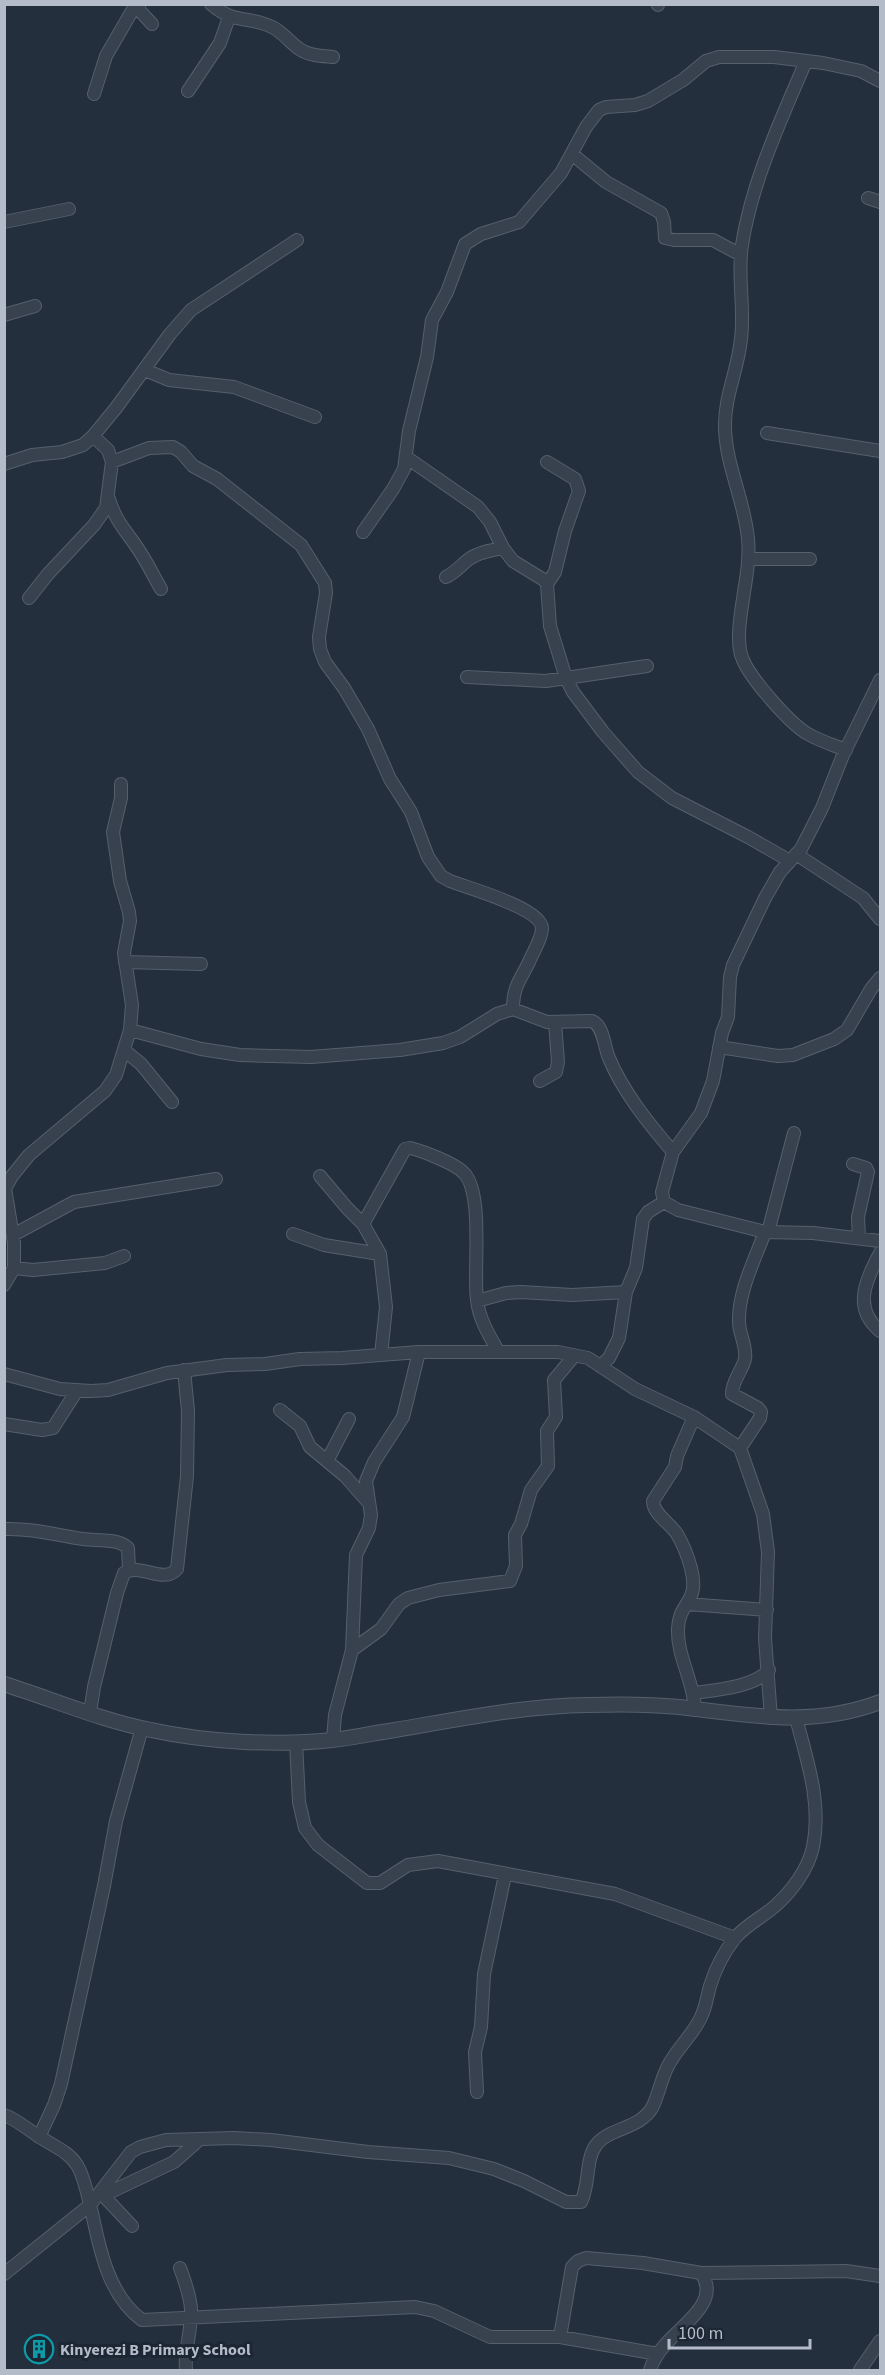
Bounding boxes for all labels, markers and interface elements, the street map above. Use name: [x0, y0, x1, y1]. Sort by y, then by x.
scale bar: [669, 2312, 810, 2350]
text: 100 m: [678, 2321, 723, 2346]
building icon: Kinyerezi B Primary School: [23, 2333, 55, 2365]
place label: Kinyerezi B Primary School: [60, 2339, 251, 2361]

